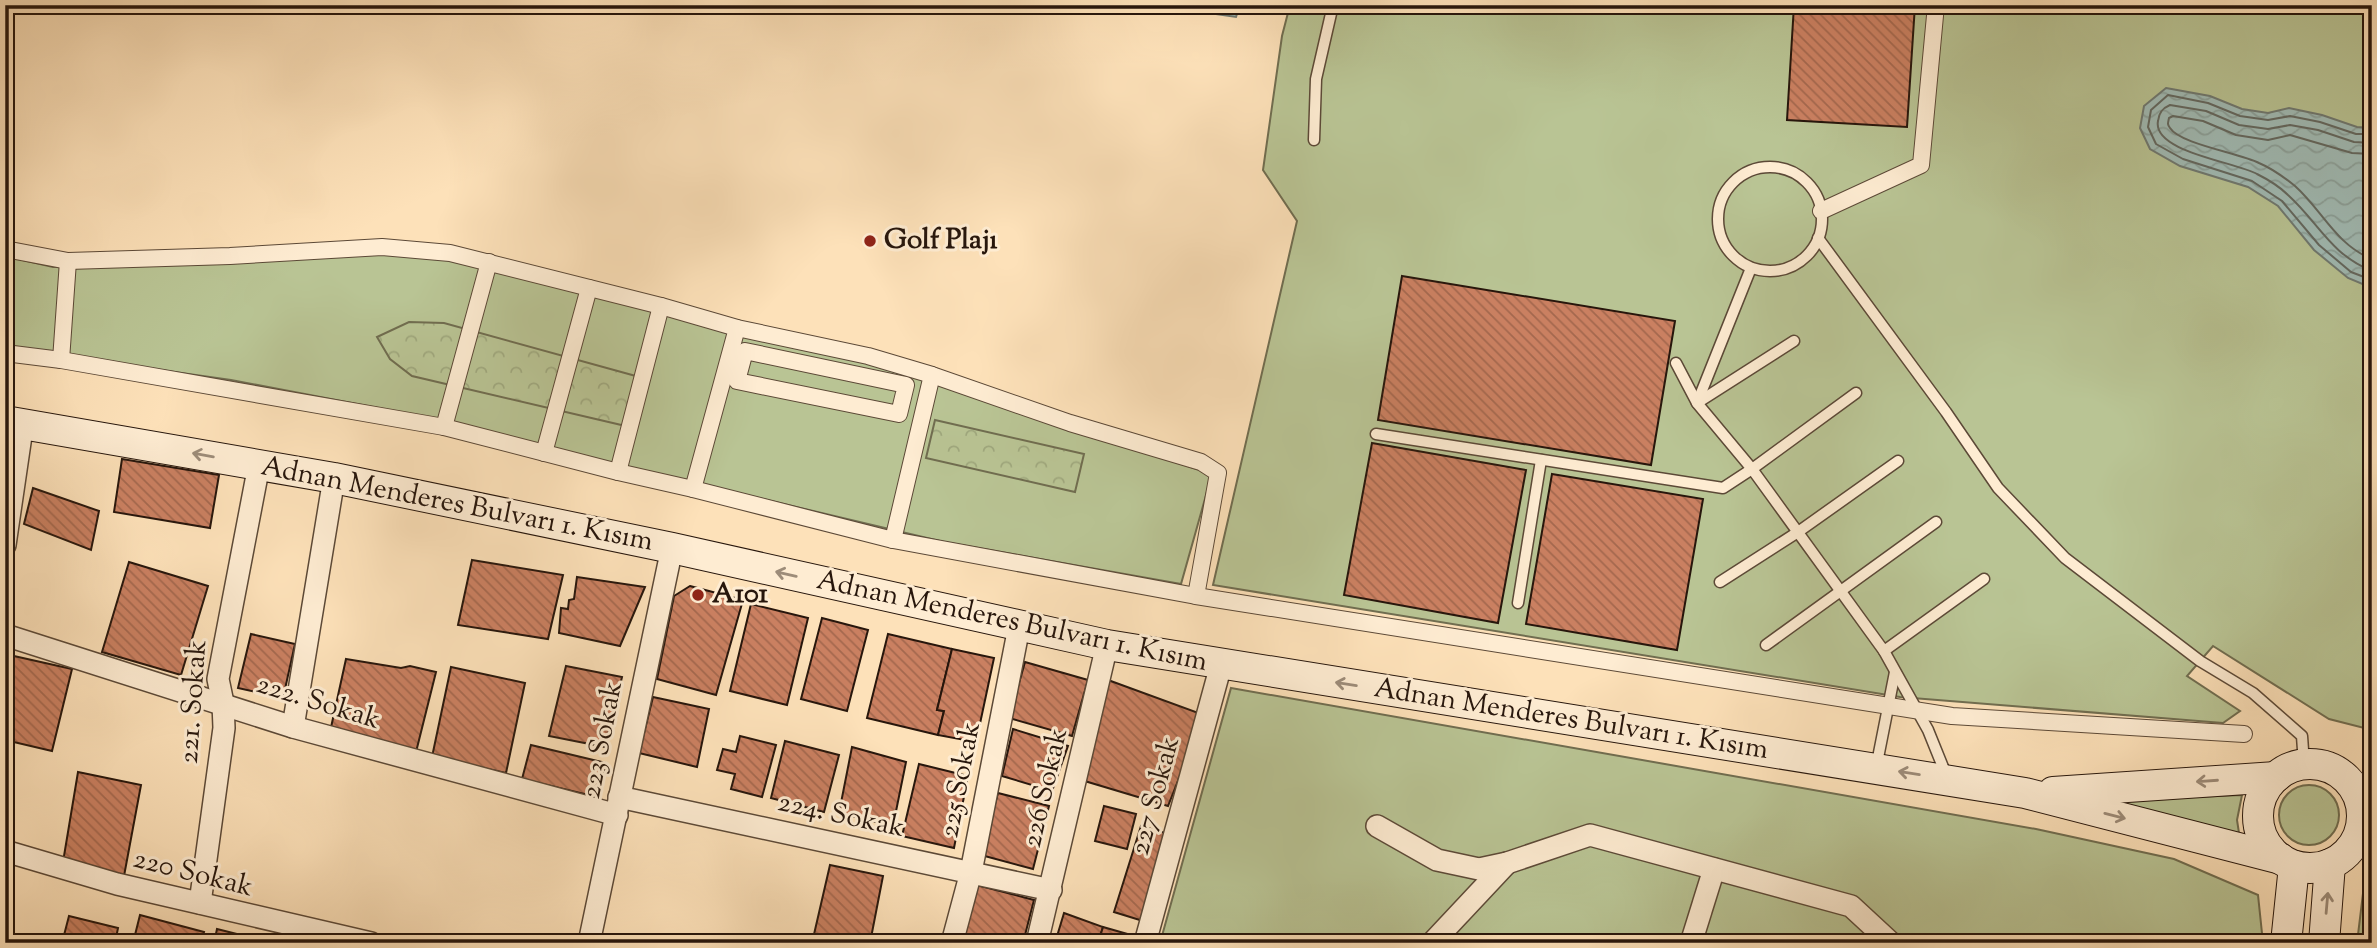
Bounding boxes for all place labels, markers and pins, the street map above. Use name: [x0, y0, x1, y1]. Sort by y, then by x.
place label: Golf Plajı: [884, 221, 998, 261]
marker: Golf Plajı: [862, 233, 878, 249]
place label: A101: [712, 575, 769, 615]
marker: A101: [690, 587, 706, 603]

